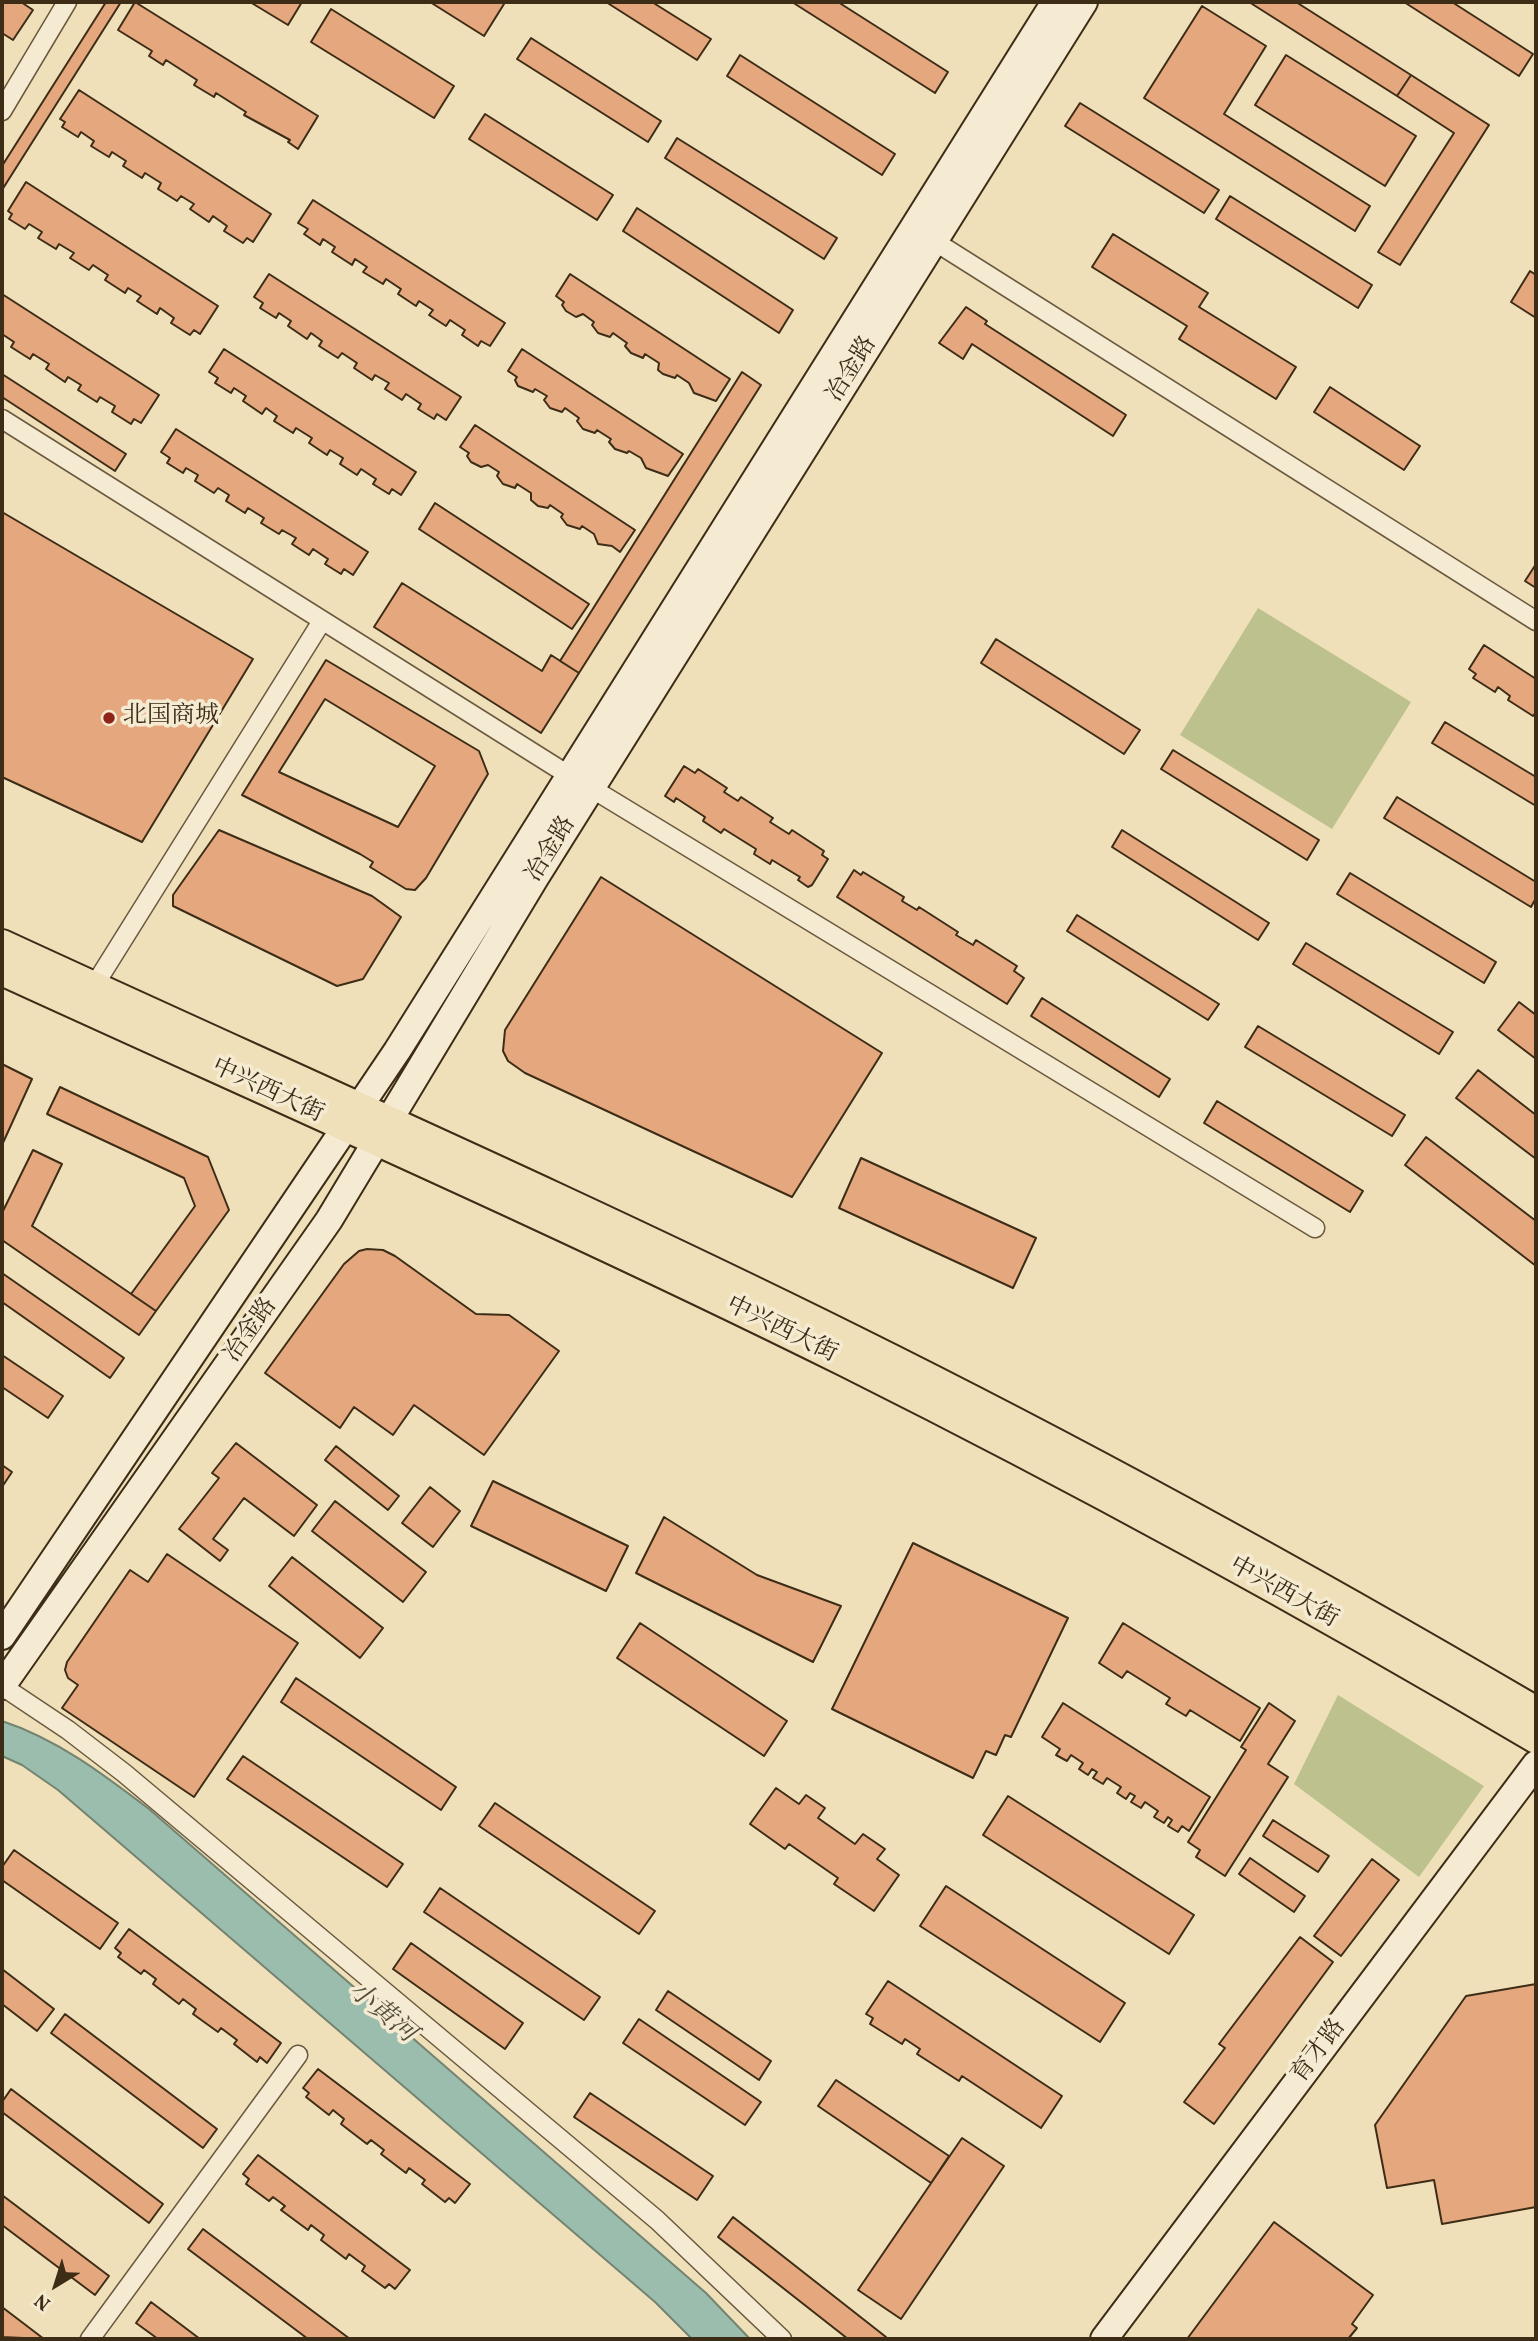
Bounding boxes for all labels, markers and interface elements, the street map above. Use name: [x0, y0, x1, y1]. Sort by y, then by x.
street label: 冶金路: [822, 332, 884, 408]
place label: 北国商城: [123, 704, 219, 732]
marker: 北国商城: [101, 710, 117, 726]
street label: 冶金路: [521, 812, 583, 888]
street label: 中兴西大街: [207, 1054, 327, 1130]
street label: 中兴西大街: [721, 1292, 841, 1370]
street label: 冶金路: [220, 1293, 284, 1369]
street label: 中兴西大街: [1224, 1552, 1342, 1636]
water label: 小黄河: [341, 1977, 421, 2051]
street label: 育才路: [1287, 2015, 1353, 2089]
north arrow: [21, 2250, 91, 2320]
text: N: [30, 2287, 57, 2316]

